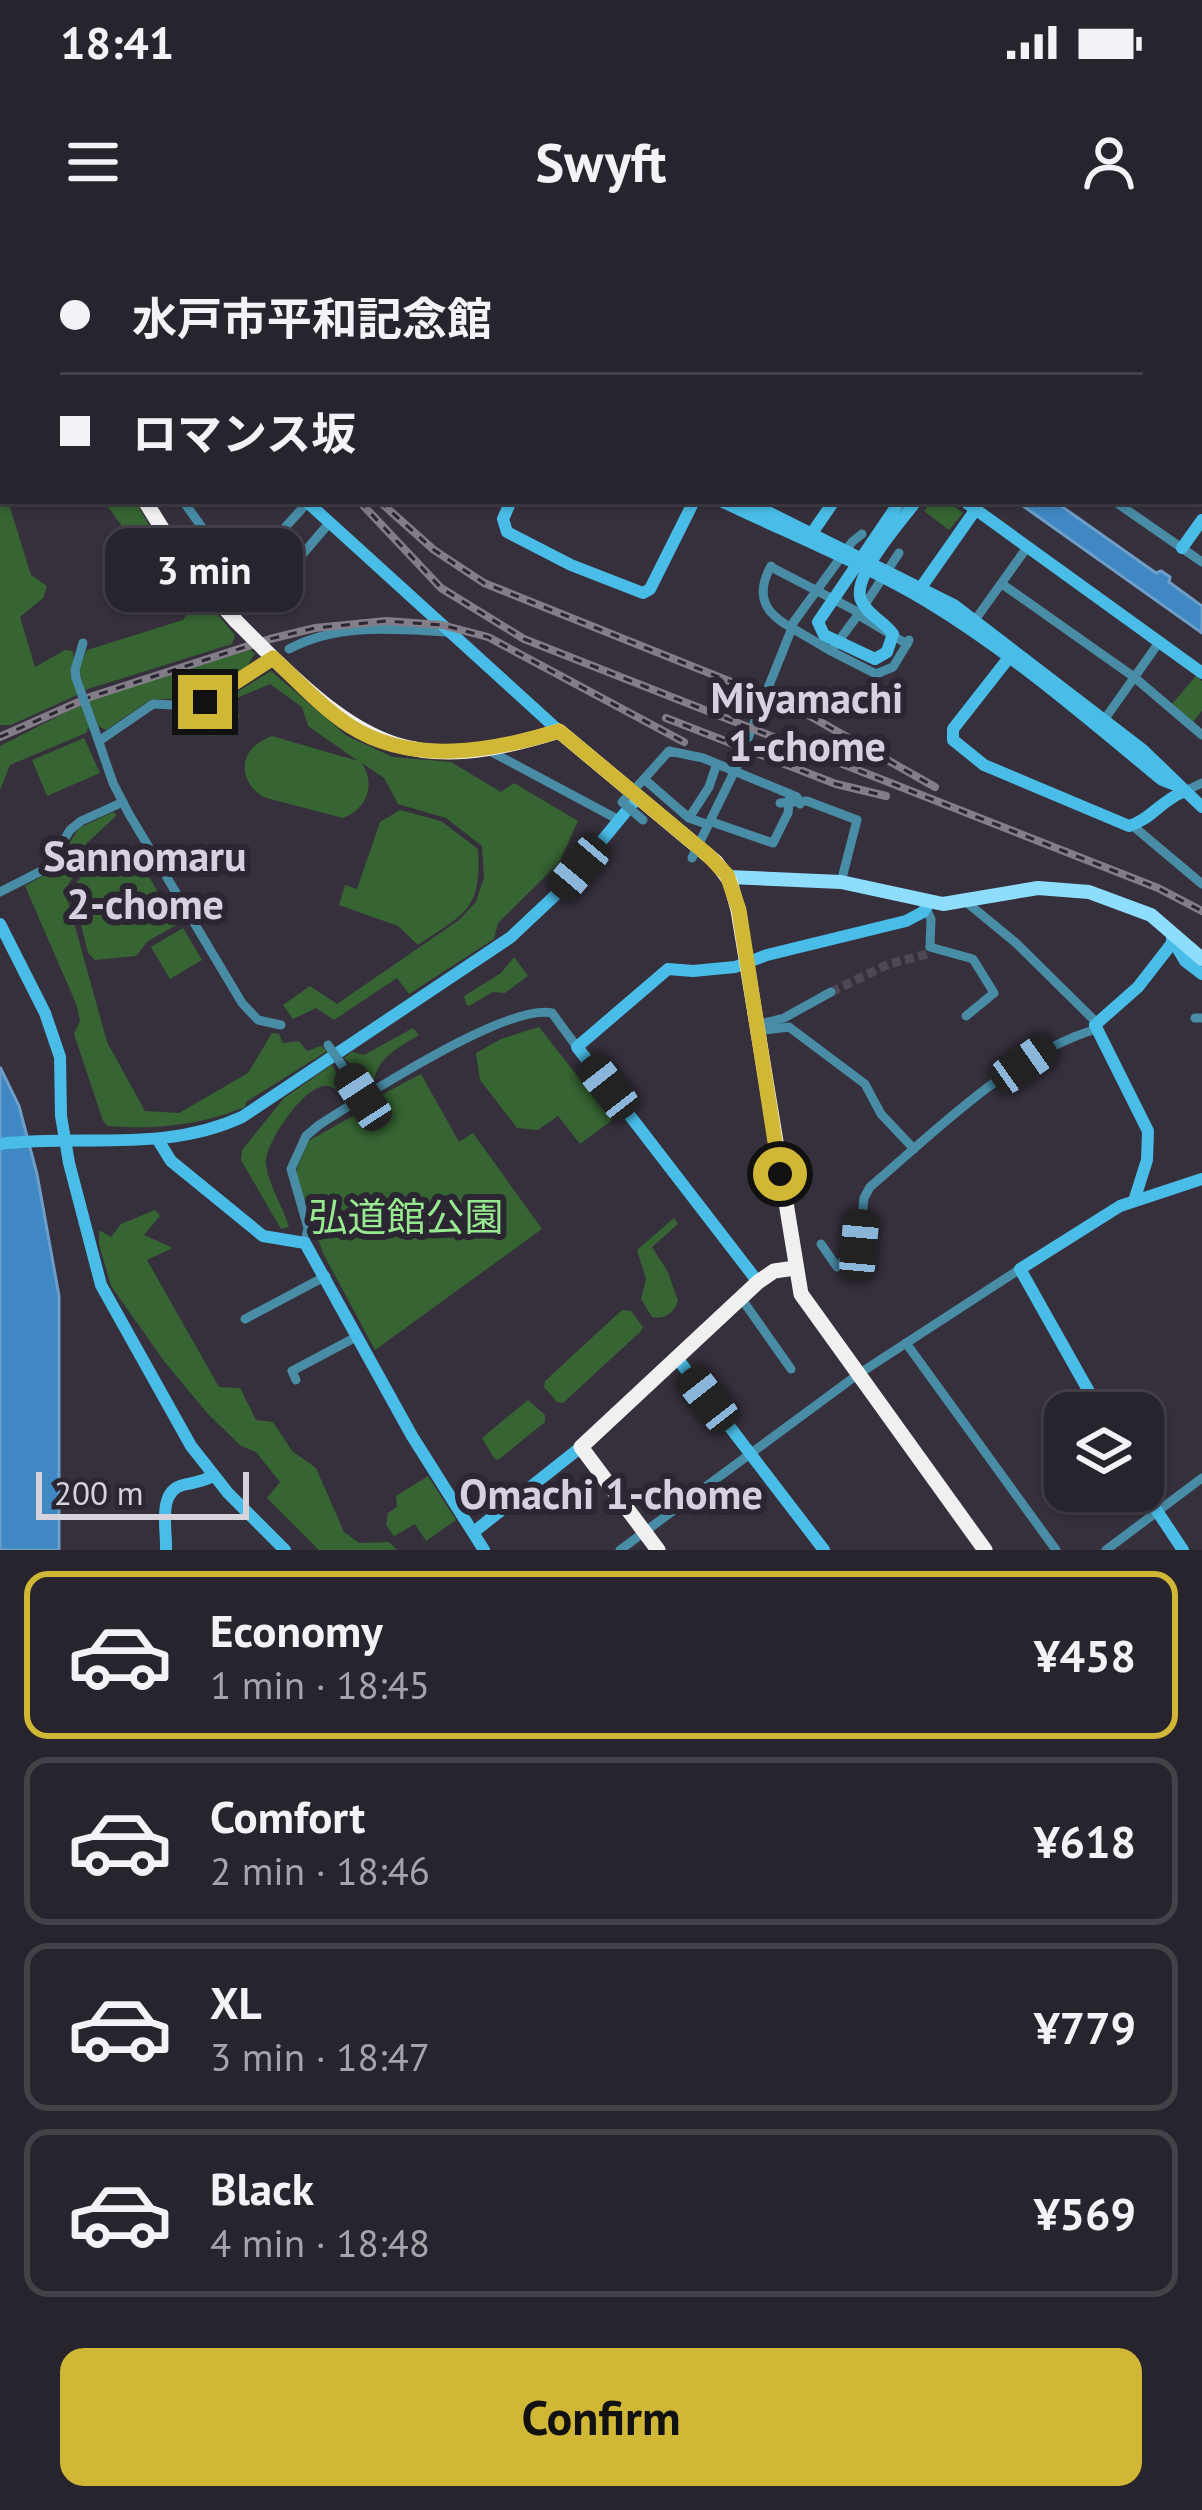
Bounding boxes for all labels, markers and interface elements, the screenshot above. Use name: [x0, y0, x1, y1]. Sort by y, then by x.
text: 18:41: [60, 13, 174, 71]
text: Swyft: [536, 127, 666, 197]
icon: menu: [60, 129, 126, 195]
icon: person: [1076, 129, 1142, 195]
text: 水戸市平和記念館: [132, 289, 492, 347]
text: ロマンス坂: [132, 404, 356, 462]
callout: 3 min: [106, 528, 304, 612]
text: 3 min: [156, 544, 252, 595]
district label: Miyamachi 1-chome: [711, 670, 903, 773]
route end: [178, 675, 232, 729]
district label: Sannomaru 2-chome: [43, 828, 247, 931]
car: [542, 829, 616, 907]
car: [984, 1029, 1064, 1099]
car: [572, 1048, 644, 1126]
car: [328, 1057, 398, 1137]
route start: [753, 1147, 807, 1201]
park label: 弘道館公園: [308, 1191, 504, 1242]
car: [838, 1208, 880, 1282]
car: [672, 1360, 744, 1438]
map controls: [1044, 1392, 1164, 1512]
button: layers: [1044, 1392, 1164, 1512]
scale bar: [36, 1466, 249, 1519]
district label: Omachi 1-chome: [459, 1466, 763, 1521]
text: 200 m: [54, 1471, 144, 1514]
icon: car: [66, 1601, 174, 1709]
text: Economy: [210, 1601, 383, 1659]
text: ¥458: [1034, 1626, 1136, 1684]
text: 1 min · 18:45: [210, 1659, 430, 1710]
icon: car: [66, 1787, 174, 1895]
text: Comfort: [210, 1787, 365, 1845]
text: ¥618: [1034, 1812, 1136, 1870]
text: 2 min · 18:46: [210, 1845, 430, 1896]
icon: car: [66, 1973, 174, 2081]
text: XL: [210, 1973, 262, 2031]
text: ¥779: [1034, 1998, 1136, 2056]
text: 3 min · 18:47: [210, 2031, 430, 2082]
icon: car: [66, 2159, 174, 2267]
text: Black: [210, 2159, 314, 2217]
text: ¥569: [1034, 2184, 1136, 2242]
text: 4 min · 18:48: [210, 2217, 430, 2268]
button: Confirm: [60, 2348, 1142, 2486]

